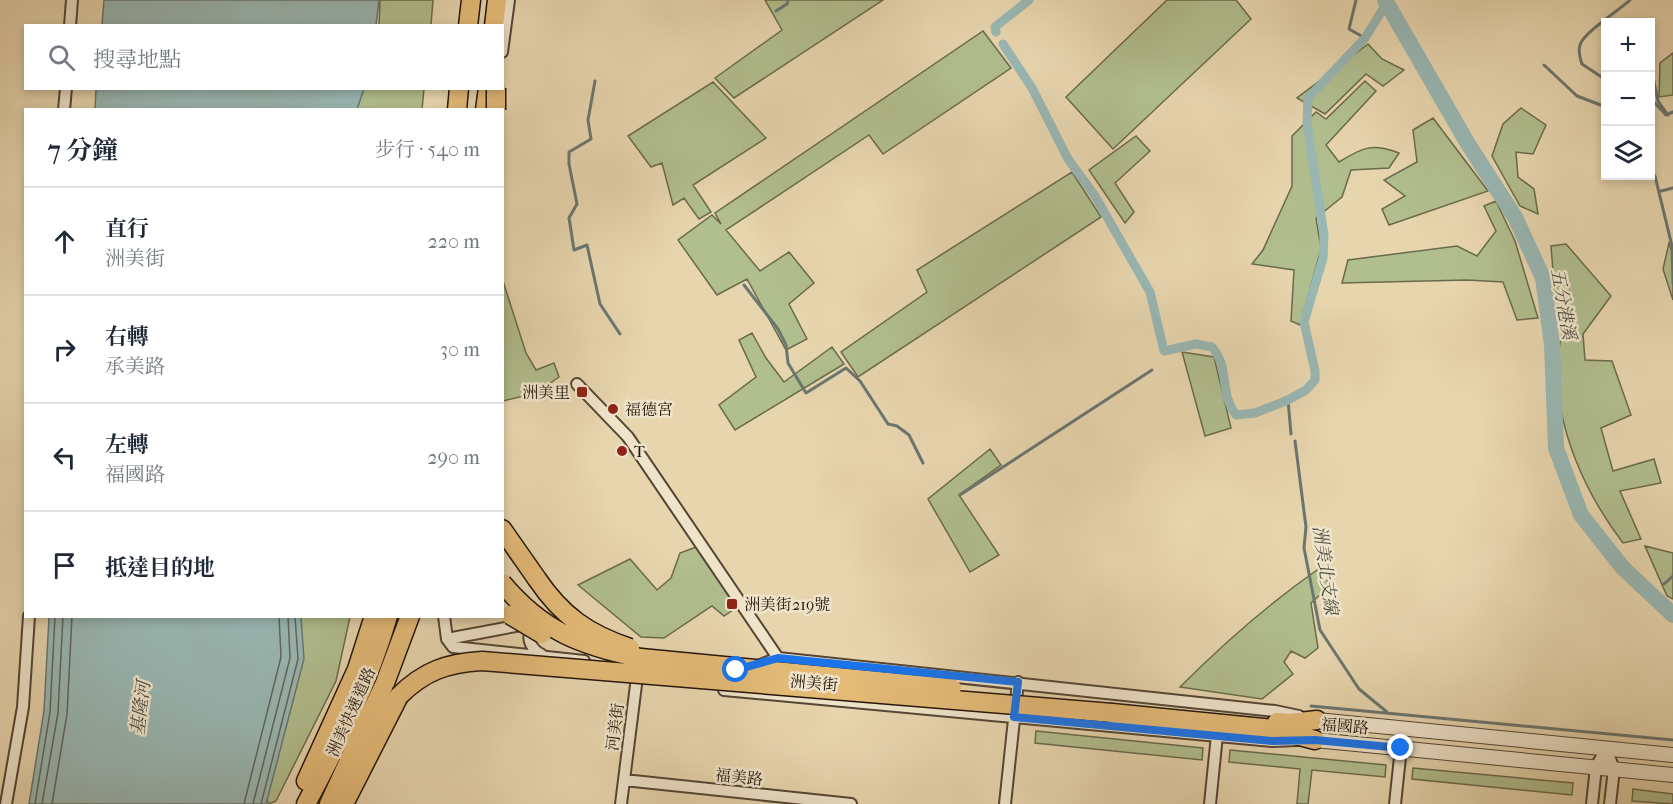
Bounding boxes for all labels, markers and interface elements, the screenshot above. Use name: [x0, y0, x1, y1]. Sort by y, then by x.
map controls: [1601, 18, 1655, 180]
button: +: [1601, 18, 1655, 72]
search box: [24, 24, 504, 90]
icon: search: [45, 41, 78, 74]
text: 搜尋地點: [93, 47, 181, 73]
button: −: [1601, 72, 1655, 126]
button: layers: [1601, 126, 1655, 180]
text: 7 分鐘: [48, 135, 118, 166]
text: 步行 · 540 m: [375, 138, 480, 161]
text: 直行: [105, 216, 149, 242]
icon: ahead: [48, 225, 81, 258]
text: 220 m: [427, 230, 480, 253]
text: 洲美街: [105, 247, 165, 270]
water label: 五分港溪: [1546, 267, 1580, 343]
text: 右轉: [105, 324, 149, 350]
icon: right: [48, 333, 81, 366]
text: 30 m: [440, 338, 480, 361]
text: 承美路: [105, 355, 165, 378]
place label: 洲美里: [522, 383, 570, 402]
marker: 洲美里: [575, 385, 589, 399]
place label: 福德宮: [625, 400, 673, 419]
marker: 福德宮: [606, 402, 620, 416]
text: 左轉: [105, 432, 149, 458]
icon: left: [48, 441, 81, 474]
place label: T: [634, 442, 645, 461]
marker: T: [615, 444, 629, 458]
text: 290 m: [427, 446, 480, 469]
text: 福國路: [105, 463, 165, 486]
water label: 洲美北支線: [1308, 524, 1342, 618]
icon: arrive: [48, 549, 81, 582]
text: 抵達目的地: [105, 555, 215, 581]
place label: 洲美街219號: [744, 595, 830, 614]
marker: 洲美街219號: [725, 597, 739, 611]
route start: [722, 656, 748, 682]
street label: 洲美快速道路: [323, 664, 379, 760]
street label: 洲美街: [789, 671, 839, 695]
water label: 基隆河: [127, 677, 155, 736]
street label: 河美街: [603, 702, 627, 752]
street label: 福國路: [1320, 714, 1370, 738]
route end: [1387, 734, 1413, 760]
street label: 福美路: [714, 765, 764, 789]

